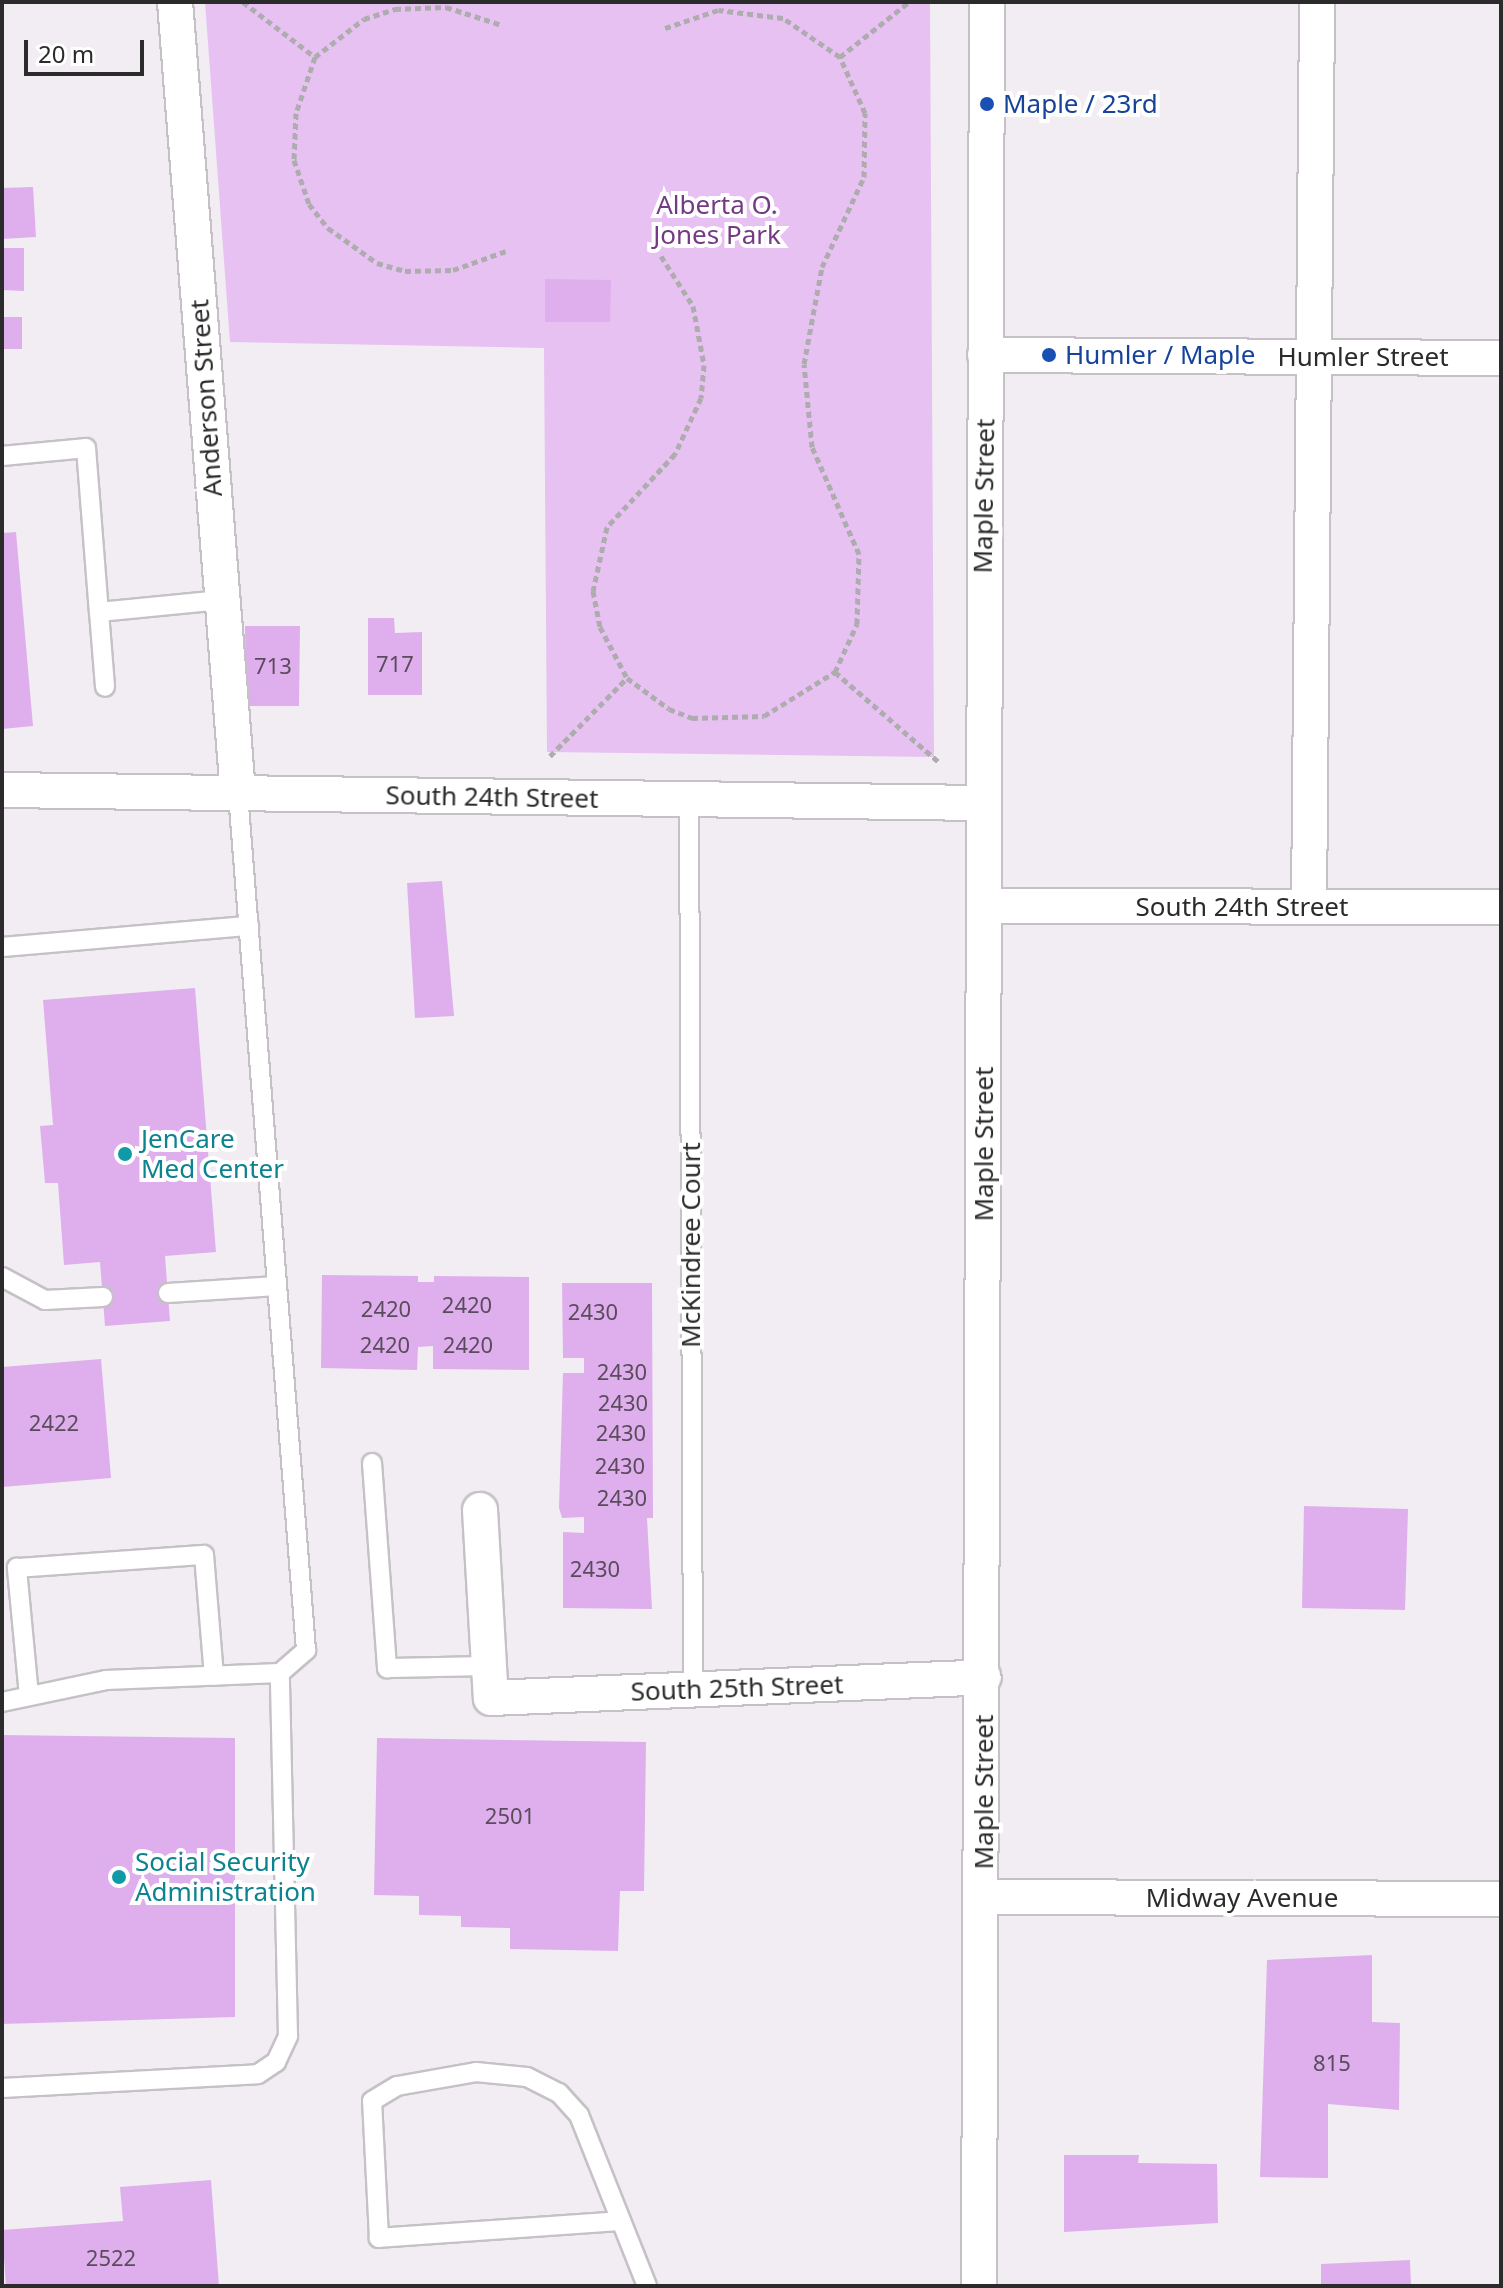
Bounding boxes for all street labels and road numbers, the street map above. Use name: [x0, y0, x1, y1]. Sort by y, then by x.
street label: Anderson Street: [184, 298, 228, 498]
street label: Humler Street: [1277, 341, 1449, 373]
street label: Maple Street: [967, 418, 1001, 574]
street label: South 24th Street: [385, 780, 599, 814]
street label: South 24th Street: [1136, 891, 1348, 923]
street label: Maple Street: [968, 1067, 1000, 1221]
street label: McKindree Court: [675, 1142, 707, 1348]
street label: South 25th Street: [630, 1669, 844, 1707]
street label: Maple Street: [968, 1715, 1000, 1869]
street label: Midway Avenue: [1146, 1882, 1338, 1914]

